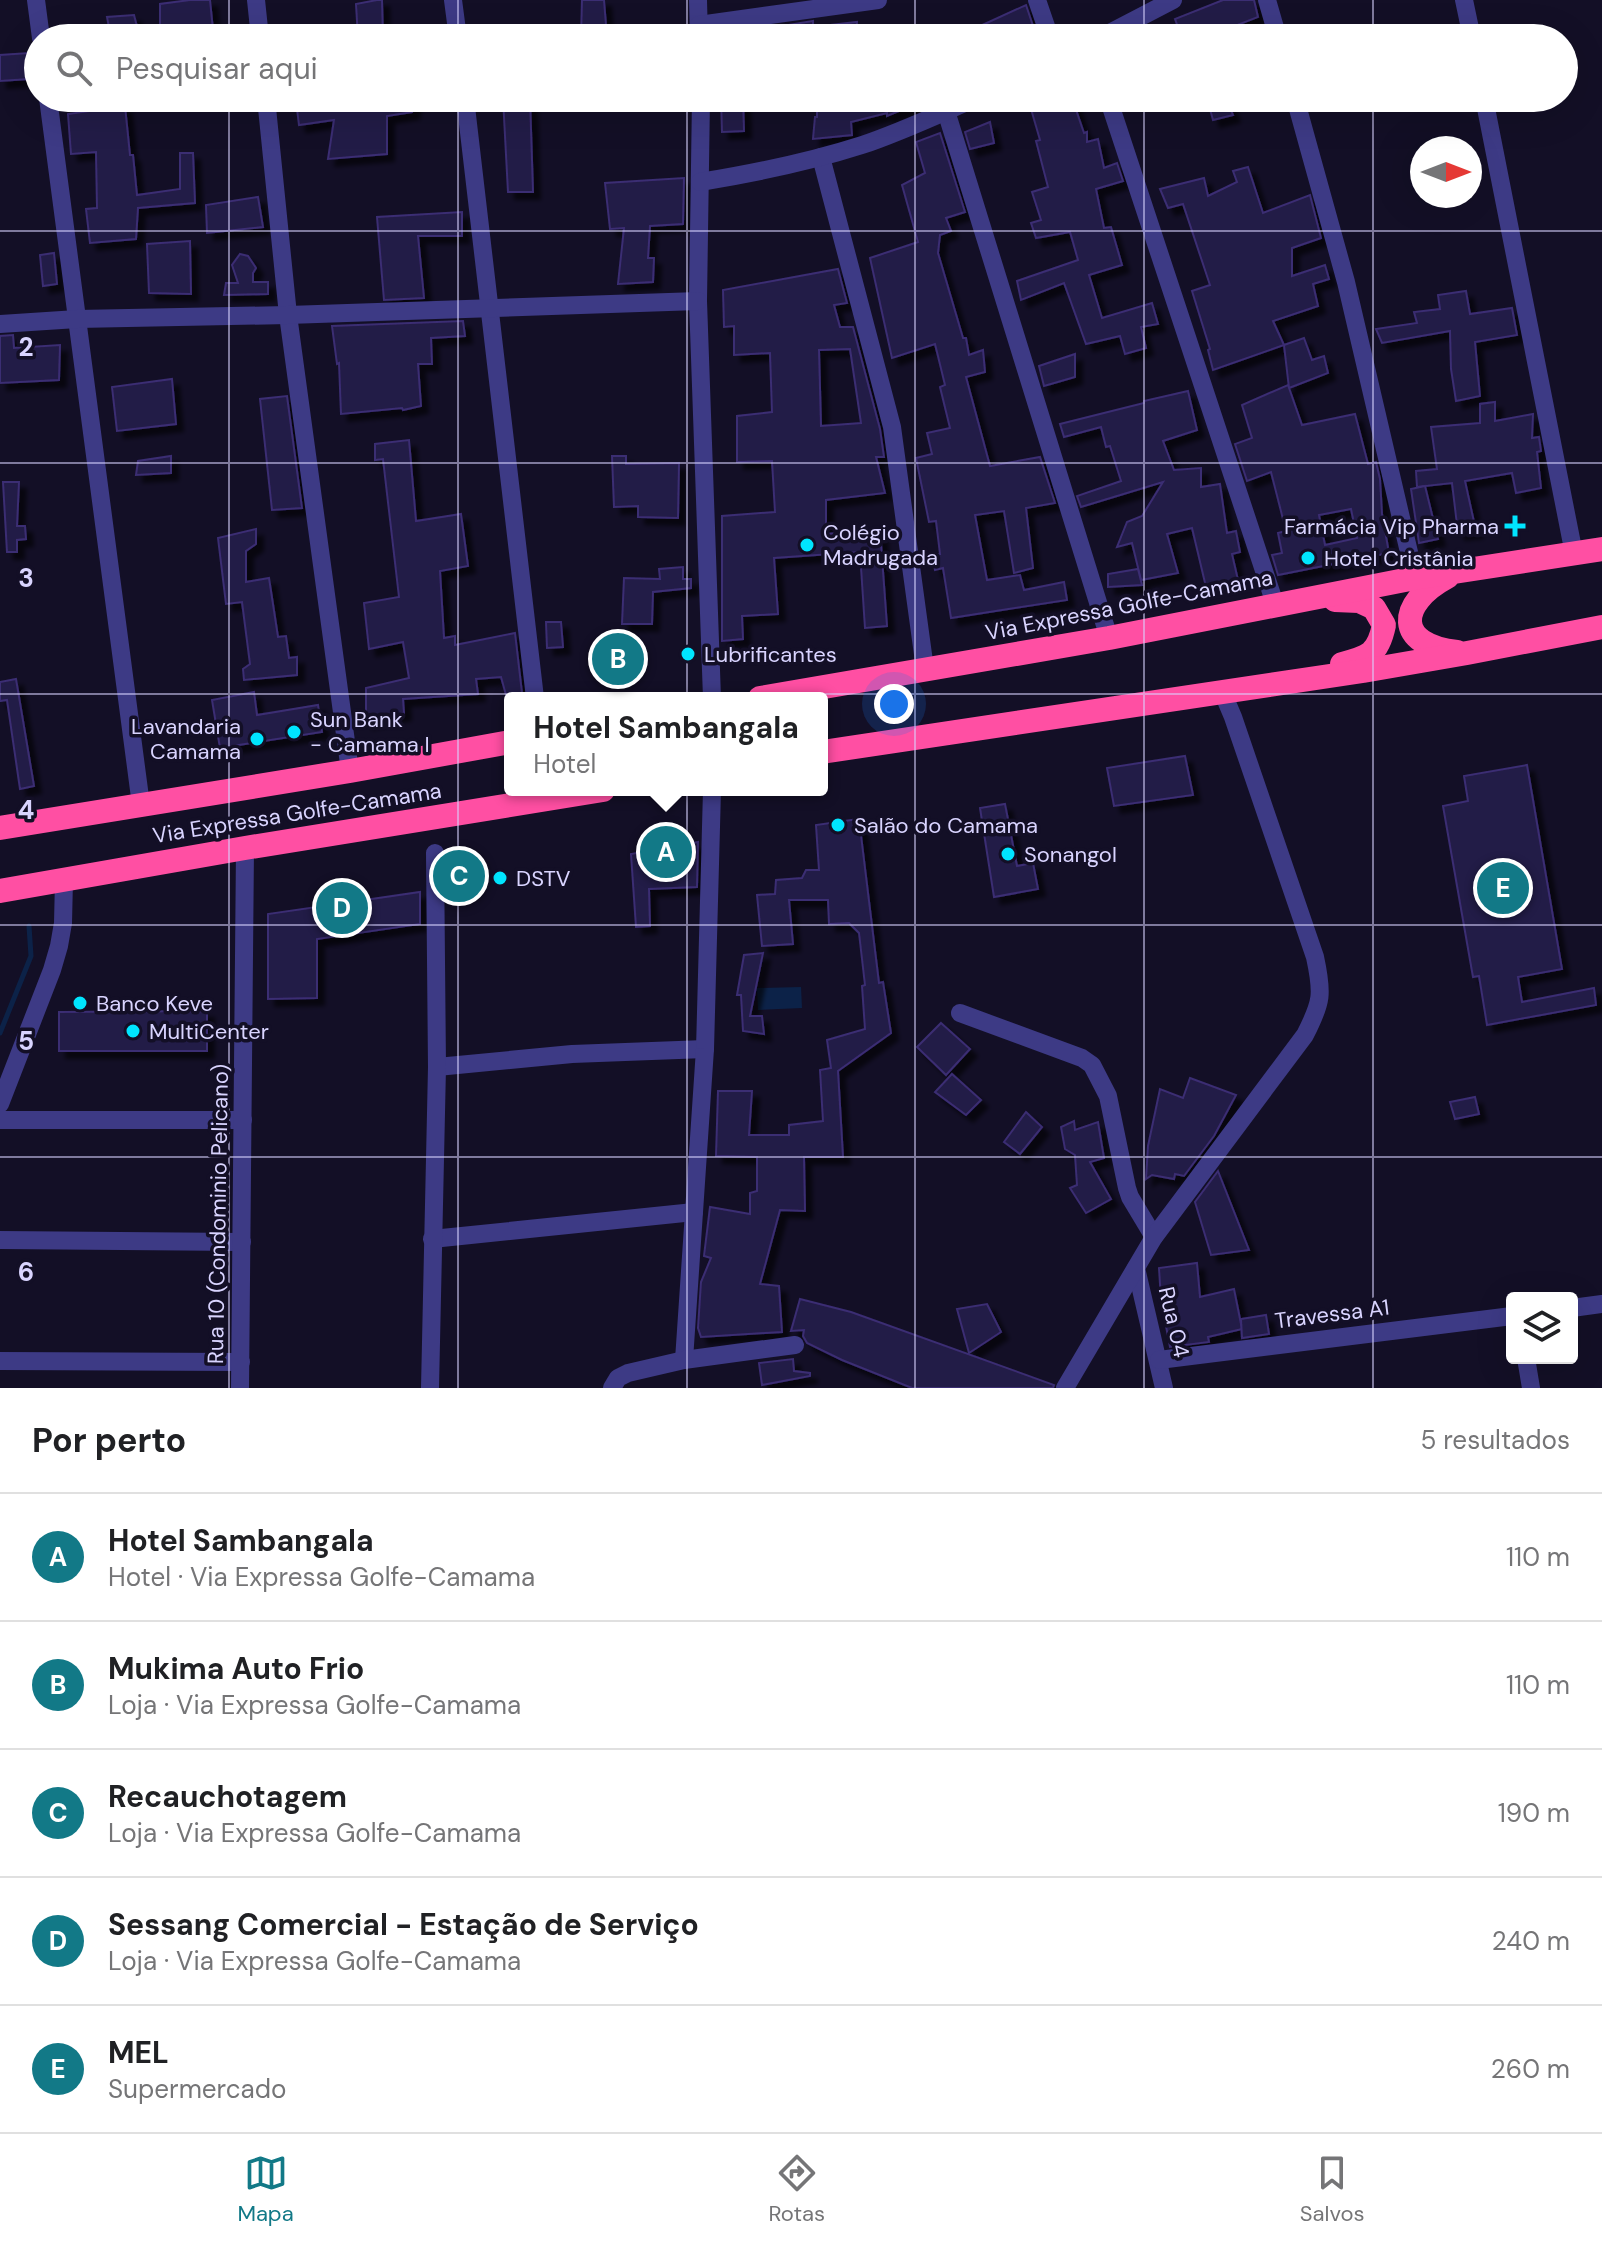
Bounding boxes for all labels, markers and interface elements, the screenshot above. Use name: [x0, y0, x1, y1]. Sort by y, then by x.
search box: [24, 24, 1578, 112]
icon: search: [52, 46, 96, 90]
text: Pesquisar aqui: [116, 49, 318, 88]
north arrow: [1410, 136, 1482, 208]
text: 2: [18, 330, 34, 364]
place label: Farmácia Vip Pharma: [1284, 512, 1499, 541]
marker: Farmácia Vip Pharma: [1506, 517, 1524, 535]
place label: Colégio Madrugada: [823, 518, 938, 572]
marker: Colégio Madrugada: [798, 536, 816, 554]
place label: Hotel Cristânia: [1324, 544, 1473, 573]
marker: Hotel Cristânia: [1299, 549, 1317, 567]
text: 3: [18, 561, 34, 595]
street label: Via Expressa Golfe-Camama: [983, 563, 1275, 647]
pin: B: [592, 629, 644, 689]
place label: Lubrificantes: [704, 640, 837, 669]
marker: Lubrificantes: [679, 645, 697, 663]
your location: [874, 684, 914, 724]
popup: [504, 692, 828, 796]
place label: Sun Bank - Camama I: [310, 705, 430, 759]
text: Hotel Sambangala: [533, 708, 799, 747]
place label: Lavandaria Camama: [131, 712, 241, 766]
marker: Sun Bank - Camama I: [285, 723, 303, 741]
marker: Lavandaria Camama: [248, 730, 266, 748]
text: Hotel: [533, 747, 596, 781]
street label: Via Expressa Golfe-Camama: [151, 776, 443, 850]
text: 4: [18, 793, 34, 827]
place label: Salão do Camama: [854, 811, 1038, 840]
marker: Salão do Camama: [829, 816, 847, 834]
pin: A: [640, 822, 692, 882]
place label: Sonangol: [1024, 840, 1117, 869]
marker: Sonangol: [999, 845, 1017, 863]
pin: C: [433, 846, 485, 906]
pin: E: [1477, 858, 1529, 918]
place label: DSTV: [516, 864, 571, 893]
marker: DSTV: [491, 869, 509, 887]
pin: D: [316, 878, 368, 938]
place label: Banco Keve: [96, 989, 213, 1018]
marker: Banco Keve: [71, 994, 89, 1012]
place label: MultiCenter: [149, 1017, 269, 1046]
marker: MultiCenter: [124, 1022, 142, 1040]
text: 5: [18, 1024, 34, 1058]
street label: Rua 10 (Condominio Pelicano): [201, 1064, 235, 1364]
text: 6: [18, 1255, 34, 1289]
street label: Rua 04: [1152, 1284, 1196, 1360]
map controls: [1506, 1292, 1578, 1364]
button: layers: [1506, 1292, 1578, 1364]
street label: Travessa A1: [1273, 1293, 1391, 1335]
text: Por perto: [32, 1418, 186, 1463]
text: 5 resultados: [1420, 1423, 1570, 1457]
text: Hotel Sambangala: [108, 1521, 374, 1560]
text: A: [49, 1540, 67, 1574]
text: 110 m: [1506, 1540, 1570, 1574]
text: Hotel · Via Expressa Golfe-Camama: [108, 1560, 535, 1594]
text: Mukima Auto Frio: [108, 1649, 364, 1688]
text: B: [50, 1668, 66, 1702]
text: 110 m: [1506, 1668, 1570, 1702]
text: Loja · Via Expressa Golfe-Camama: [108, 1688, 521, 1722]
text: Recauchotagem: [108, 1777, 347, 1816]
text: C: [48, 1796, 68, 1830]
text: 190 m: [1498, 1796, 1570, 1830]
text: Loja · Via Expressa Golfe-Camama: [108, 1816, 521, 1850]
text: Sessang Comercial - Estação de Serviço: [108, 1905, 699, 1944]
text: D: [49, 1924, 67, 1958]
text: 240 m: [1492, 1924, 1570, 1958]
text: Loja · Via Expressa Golfe-Camama: [108, 1944, 521, 1978]
text: MEL: [108, 2033, 169, 2072]
text: E: [50, 2052, 66, 2086]
text: 260 m: [1491, 2052, 1570, 2086]
text: Supermercado: [108, 2072, 286, 2106]
tab: Mapa: [237, 2151, 294, 2228]
tab: Rotas: [768, 2151, 825, 2228]
tab: Salvos: [1300, 2151, 1365, 2228]

